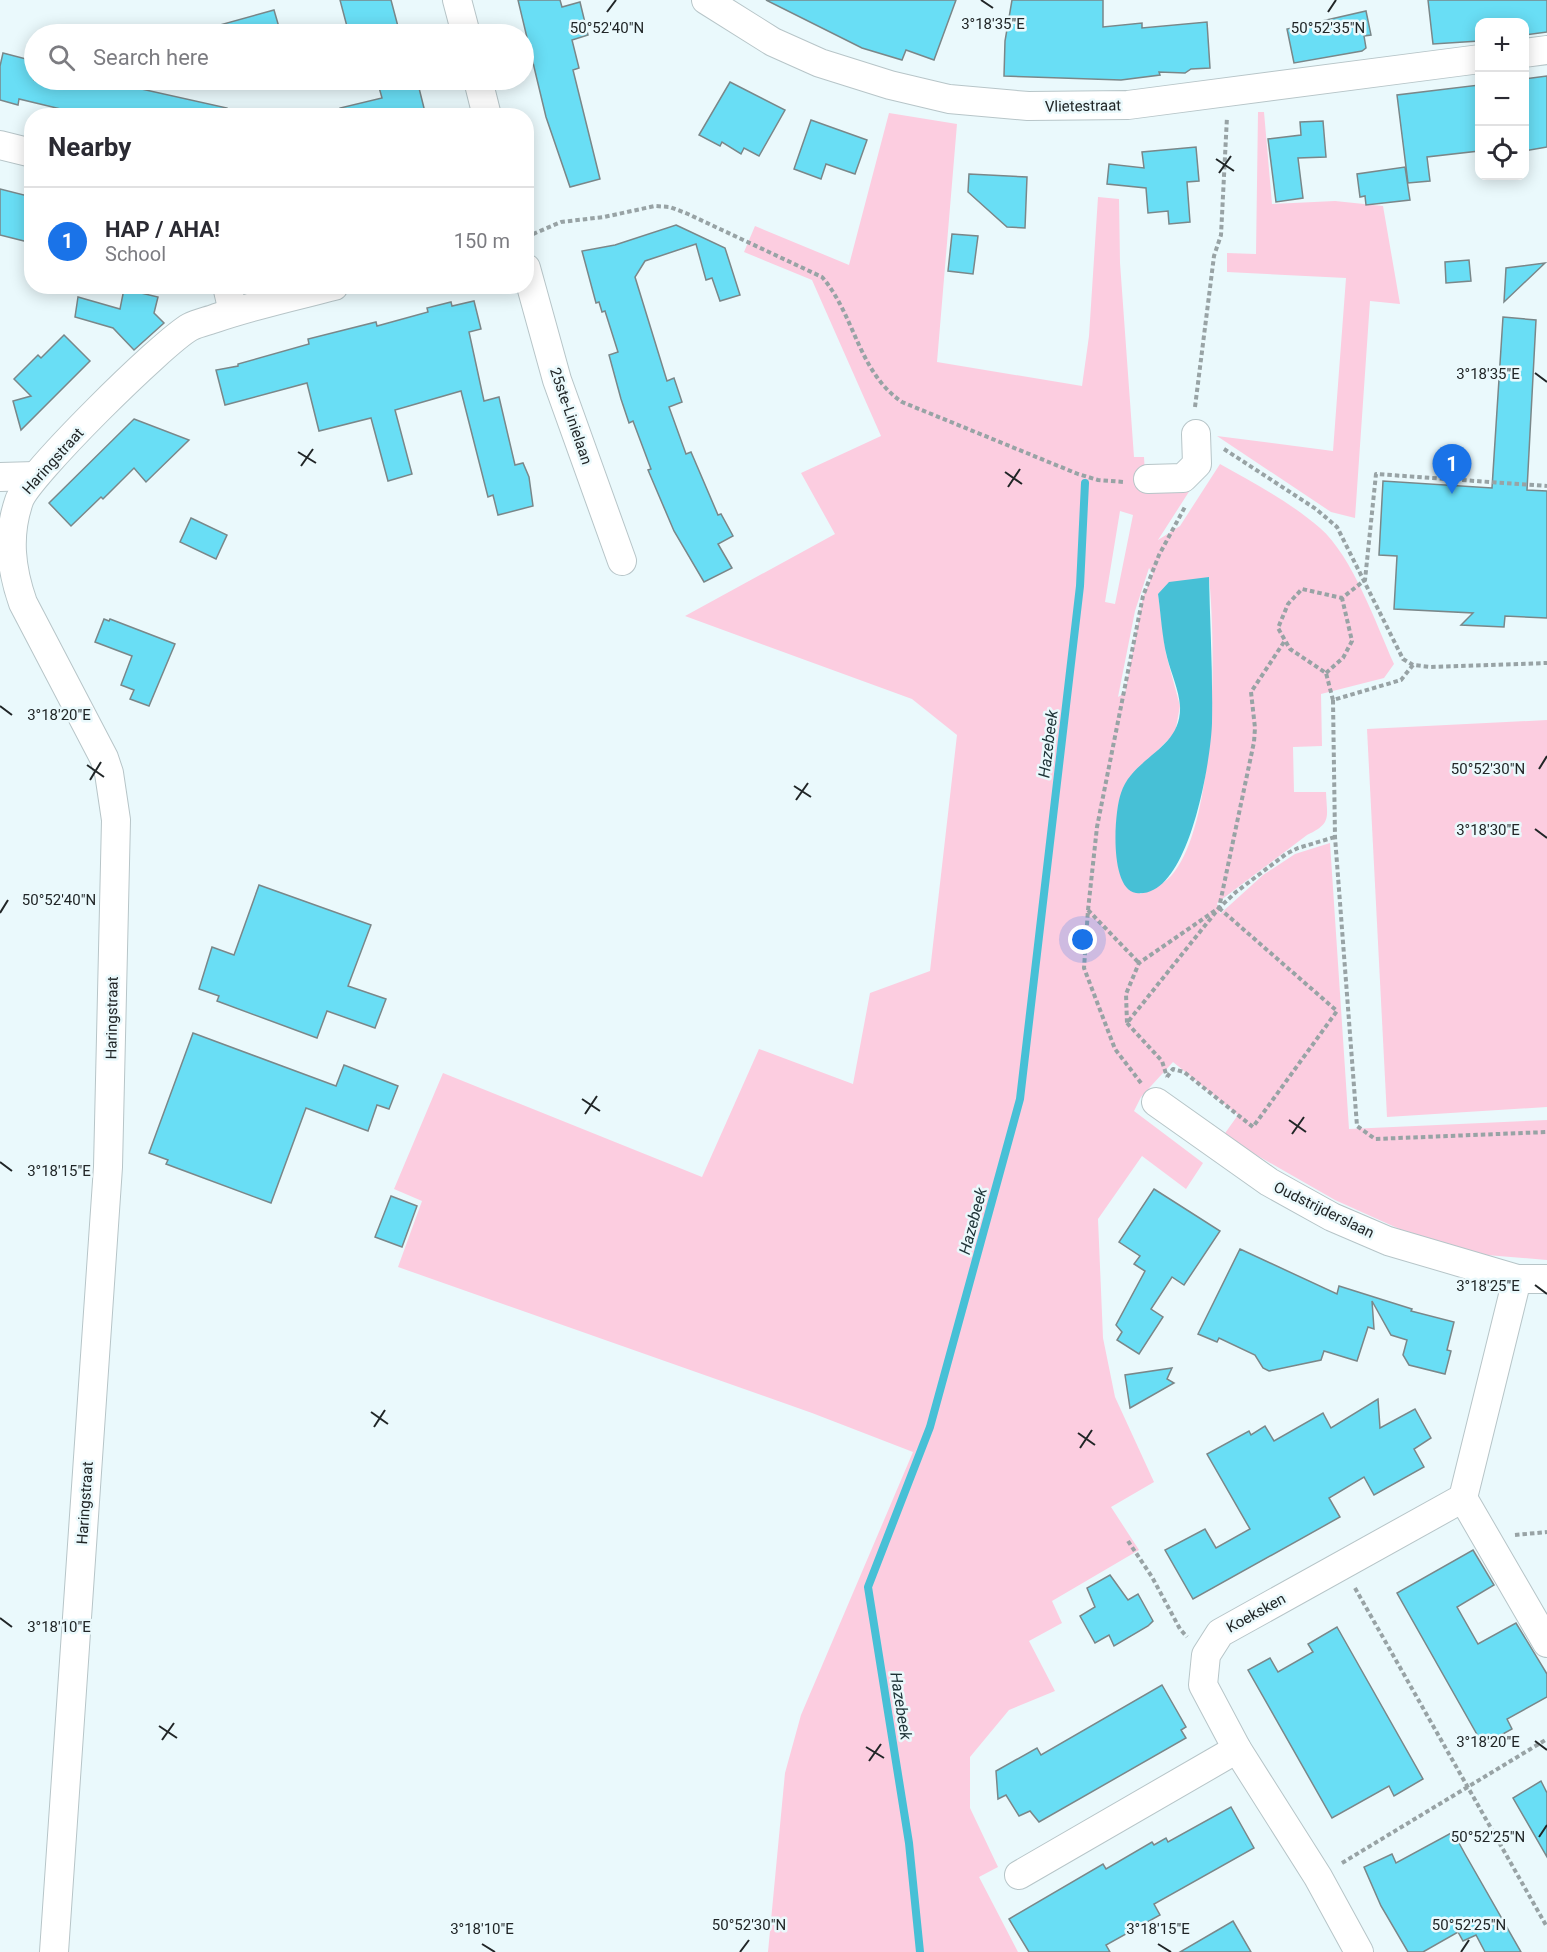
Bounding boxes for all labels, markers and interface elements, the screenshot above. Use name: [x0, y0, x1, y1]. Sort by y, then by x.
text: 3°18'35"E: [961, 15, 1025, 33]
map controls: [1475, 18, 1529, 180]
button: +: [1475, 18, 1529, 72]
text: 50°52'40"N: [570, 19, 644, 37]
text: 50°52'35"N: [1291, 19, 1365, 37]
search box: [24, 24, 534, 90]
icon: search: [45, 41, 78, 74]
text: Search here: [93, 45, 209, 70]
button: −: [1475, 72, 1529, 126]
street label: Vlietestraat: [1045, 96, 1121, 116]
button: locate: [1475, 126, 1529, 180]
text: Nearby: [48, 132, 131, 162]
text: HAP / AHA!: [105, 217, 220, 242]
text: 1: [62, 229, 73, 253]
text: 150 m: [454, 229, 510, 253]
text: School: [105, 242, 166, 266]
street label: 25ste-Linielaan: [546, 365, 596, 467]
text: 3°18'35"E: [1456, 365, 1520, 383]
street label: Haringstraat: [19, 424, 88, 498]
pin: 1: [1432, 444, 1472, 494]
text: 3°18'20"E: [27, 706, 91, 724]
water label: Hazebeek: [1034, 708, 1062, 779]
text: 50°52'30"N: [1451, 760, 1525, 778]
text: 3°18'30"E: [1456, 821, 1520, 839]
text: 50°52'40"N: [22, 891, 96, 909]
your location: [1068, 925, 1097, 954]
street label: Haringstraat: [102, 976, 122, 1060]
text: 3°18'15"E: [27, 1162, 91, 1180]
street label: Oudstrijderslaan: [1271, 1178, 1377, 1242]
water label: Hazebeek: [955, 1184, 991, 1256]
text: 3°18'25"E: [1456, 1277, 1520, 1295]
street label: Haringstraat: [73, 1461, 97, 1545]
street label: Koeksken: [1223, 1589, 1289, 1637]
text: 3°18'10"E: [27, 1618, 91, 1636]
water label: Hazebeek: [886, 1671, 916, 1742]
text: 3°18'20"E: [1456, 1733, 1520, 1751]
text: 50°52'25"N: [1451, 1828, 1525, 1846]
text: 50°52'30"N: [712, 1916, 786, 1934]
text: 50°52'25"N: [1432, 1916, 1506, 1934]
text: 3°18'10"E: [450, 1920, 514, 1938]
text: 3°18'15"E: [1126, 1920, 1190, 1938]

